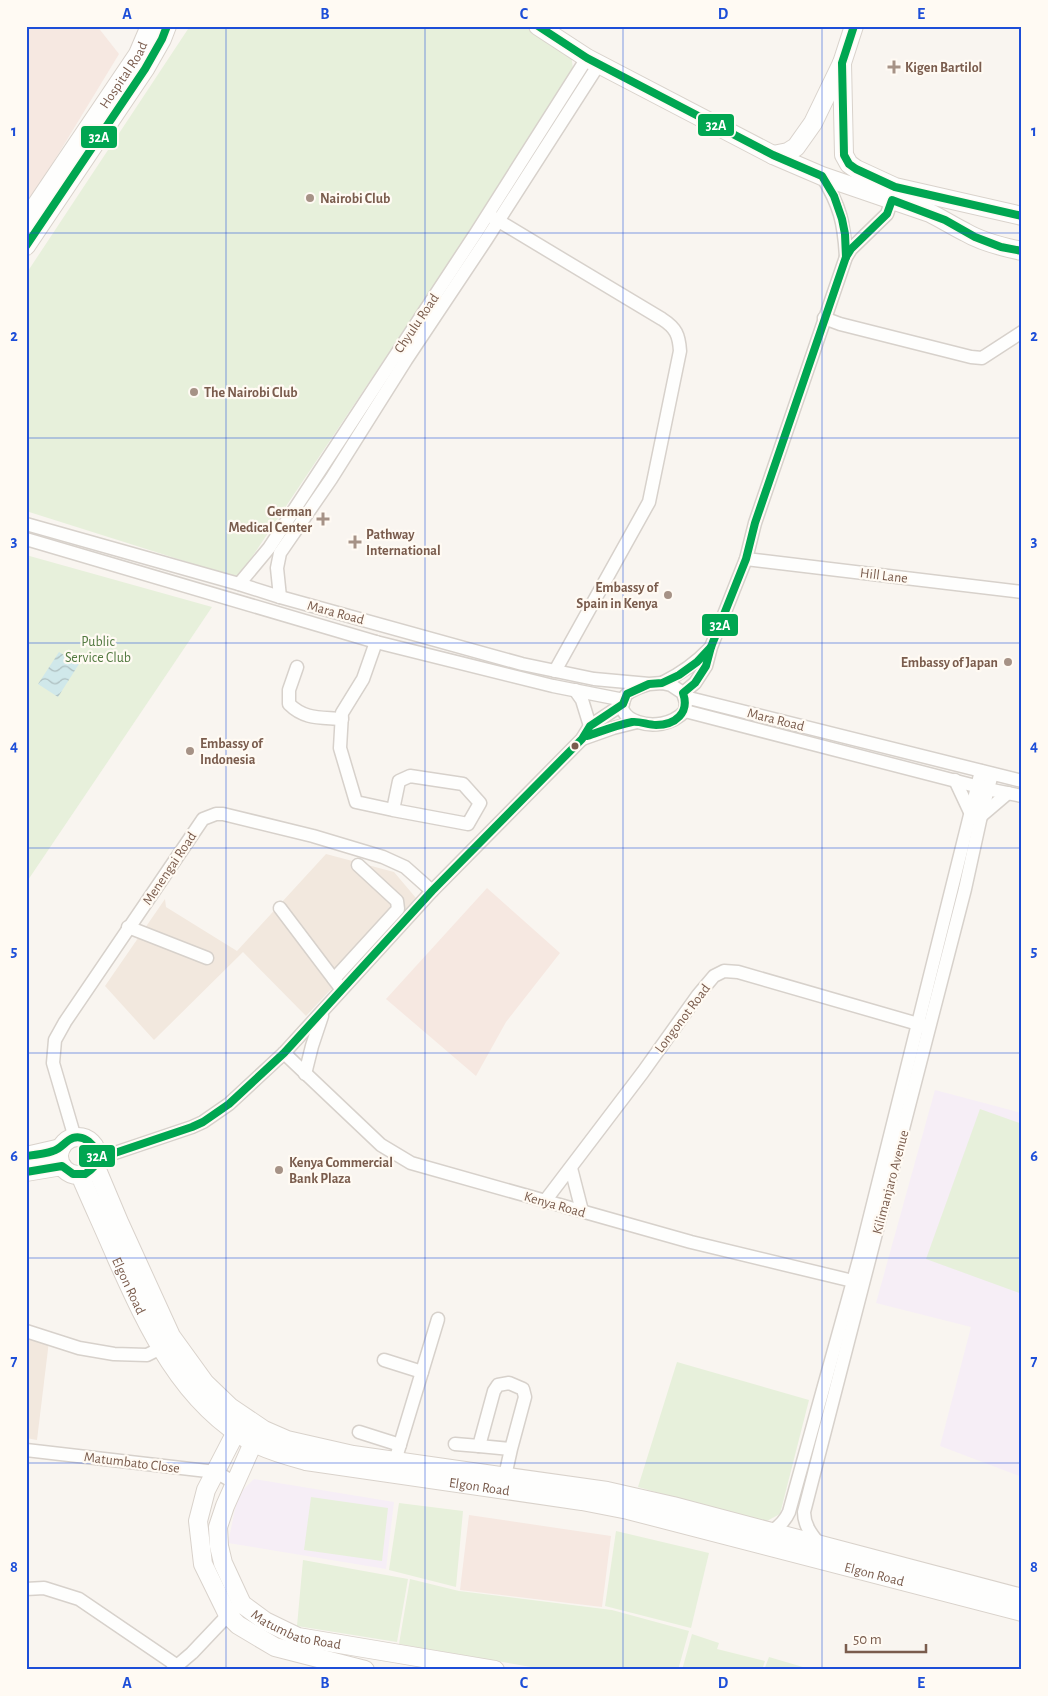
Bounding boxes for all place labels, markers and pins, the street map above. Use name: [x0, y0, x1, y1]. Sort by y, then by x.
marker: Kigen Bartilol: [887, 60, 901, 74]
place label: Kigen Bartilol: [905, 61, 982, 75]
marker: Nairobi Club: [304, 192, 316, 204]
place label: Nairobi Club: [320, 192, 390, 206]
marker: The Nairobi Club: [188, 386, 200, 398]
place label: The Nairobi Club: [204, 386, 298, 400]
place label: German Medical Center: [229, 505, 312, 535]
marker: German Medical Center: [316, 512, 330, 526]
place label: Pathway International: [366, 528, 441, 558]
marker: Pathway International: [348, 535, 362, 549]
place label: Embassy of Spain in Kenya: [576, 581, 659, 611]
marker: Embassy of Spain in Kenya: [662, 589, 674, 601]
place label: Embassy of Japan: [901, 656, 998, 670]
marker: Embassy of Japan: [1002, 656, 1014, 668]
place label: Embassy of Indonesia: [200, 737, 264, 767]
unlabelled marker: [570, 741, 580, 751]
marker: Embassy of Indonesia: [184, 745, 196, 757]
place label: Kenya Commercial Bank Plaza: [289, 1156, 393, 1186]
marker: Kenya Commercial Bank Plaza: [273, 1164, 285, 1176]

